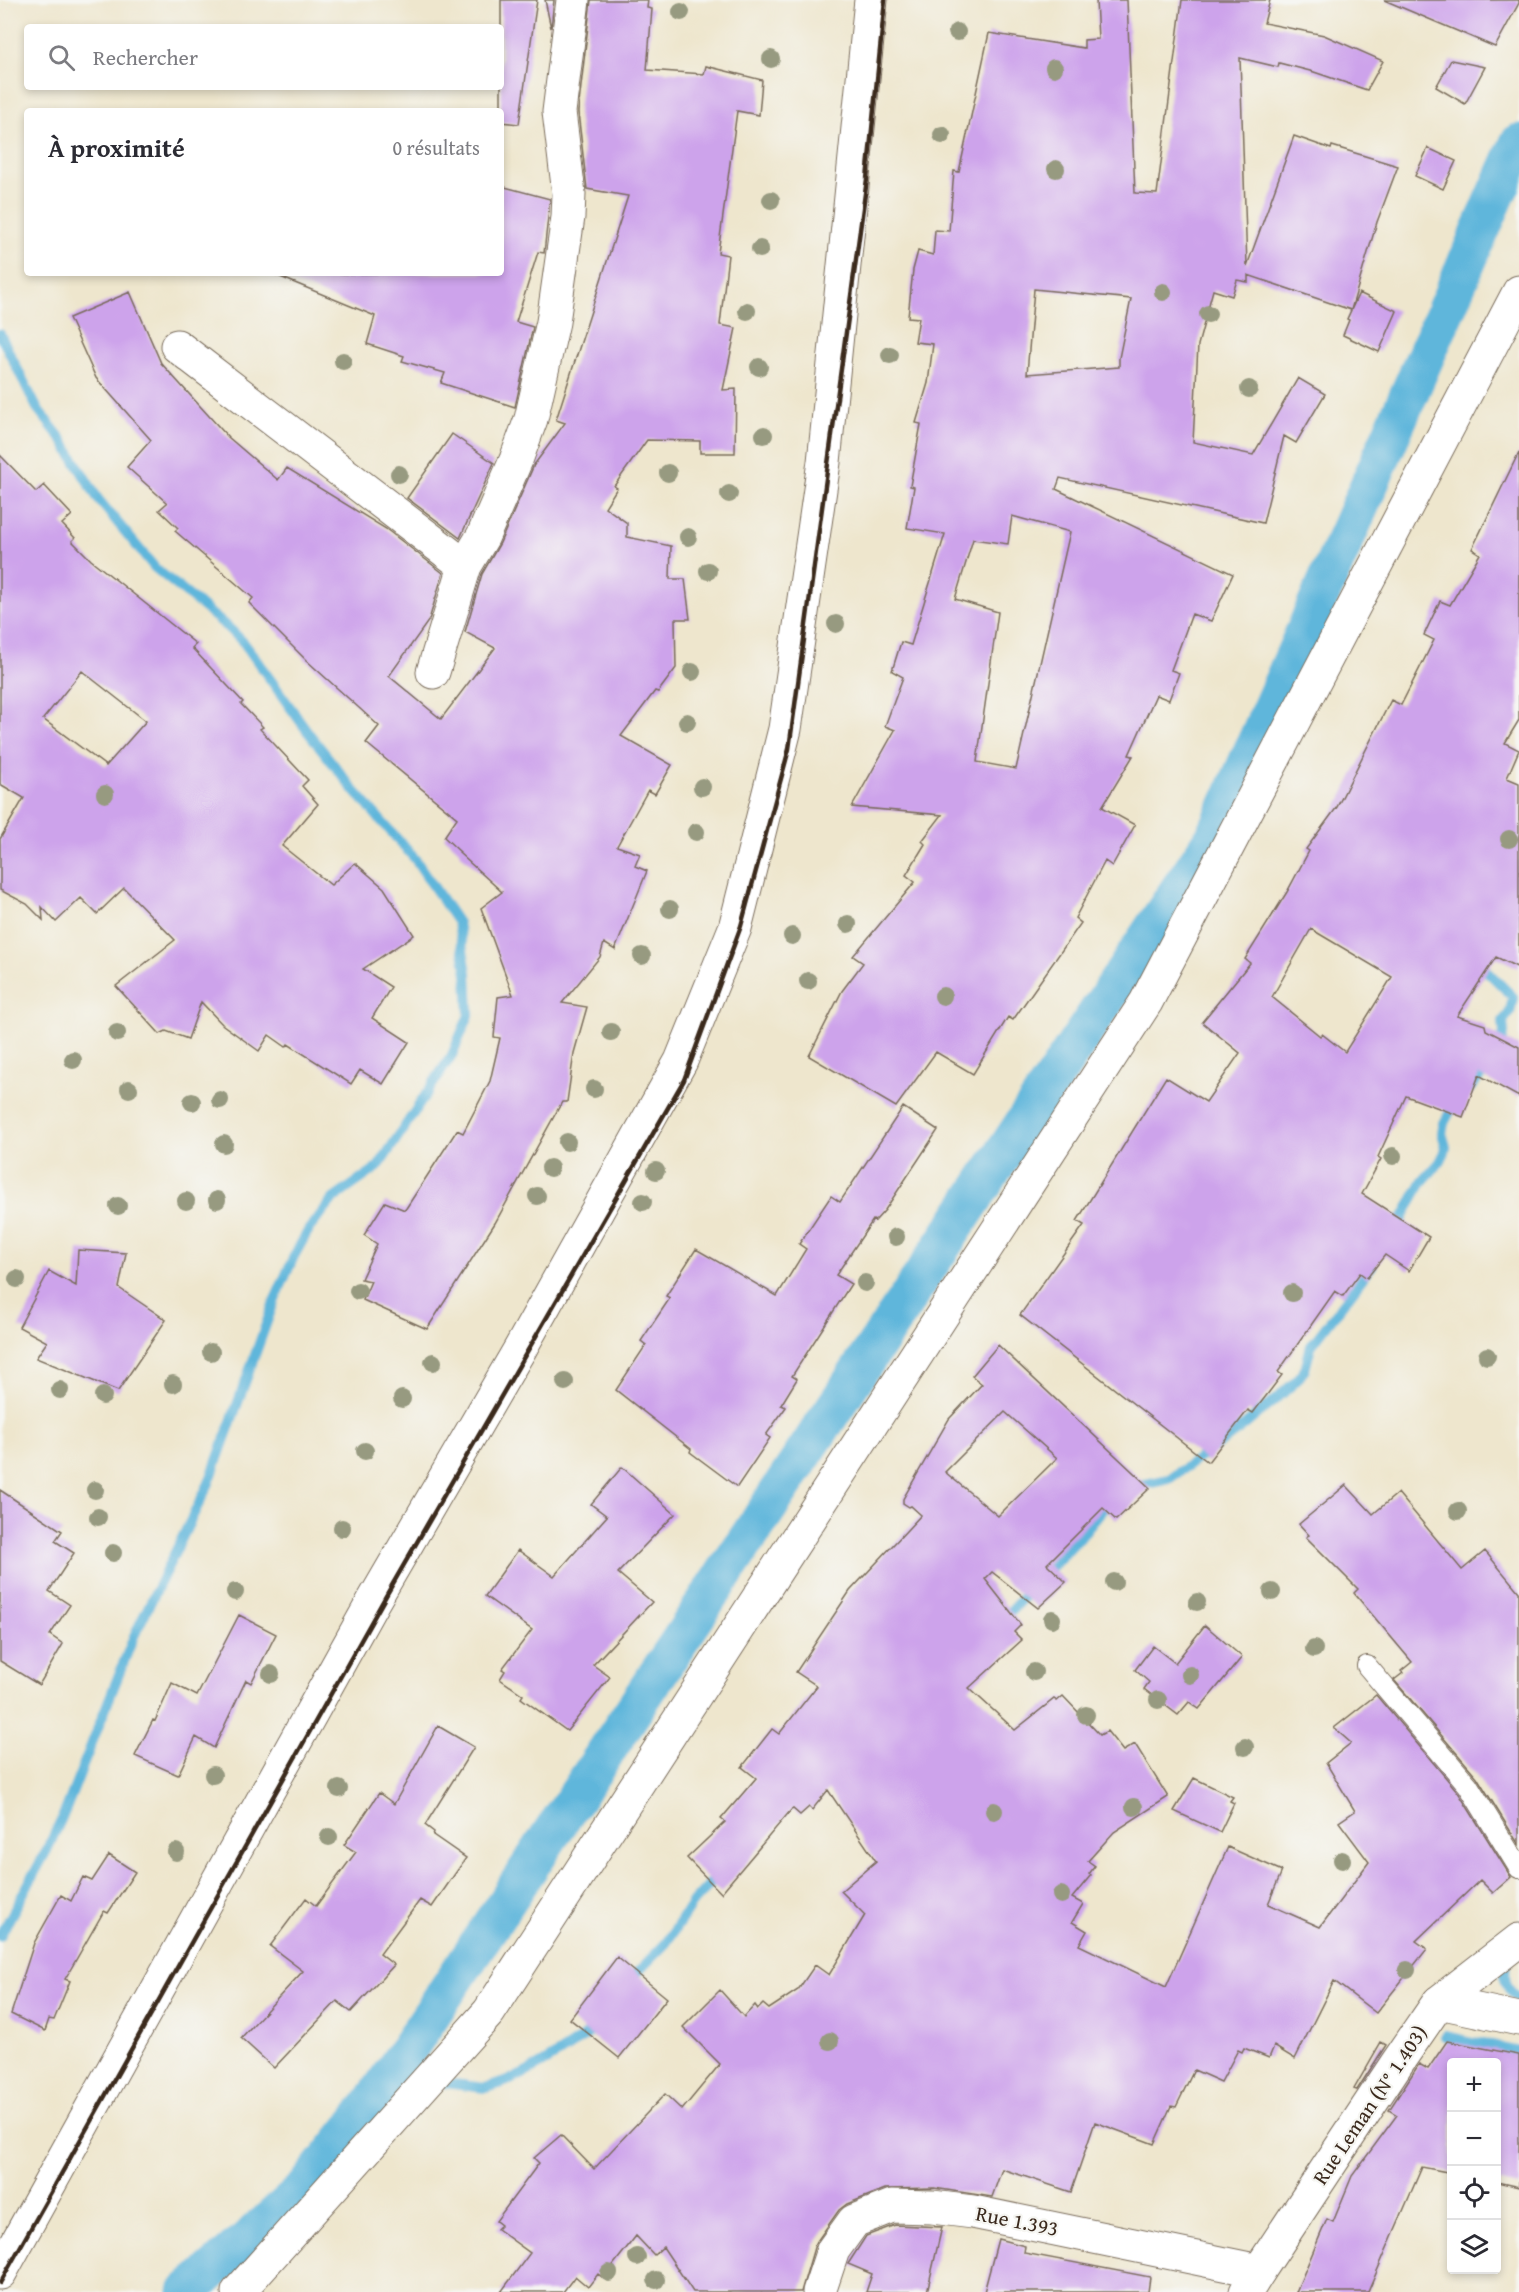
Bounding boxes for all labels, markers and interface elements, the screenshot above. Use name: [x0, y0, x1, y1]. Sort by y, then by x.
search box: [24, 24, 504, 90]
icon: search: [45, 41, 78, 74]
text: Rechercher: [93, 41, 198, 73]
text: À proximité: [48, 128, 185, 167]
text: 0 résultats: [392, 133, 480, 162]
street label: Rue Leman (N° 1.403): [1305, 2019, 1435, 2191]
map controls: [1447, 2058, 1501, 2274]
button: +: [1447, 2058, 1501, 2112]
button: −: [1447, 2112, 1501, 2166]
button: locate: [1447, 2166, 1501, 2220]
street label: Rue 1.393: [973, 2197, 1061, 2244]
button: layers: [1447, 2220, 1501, 2274]

